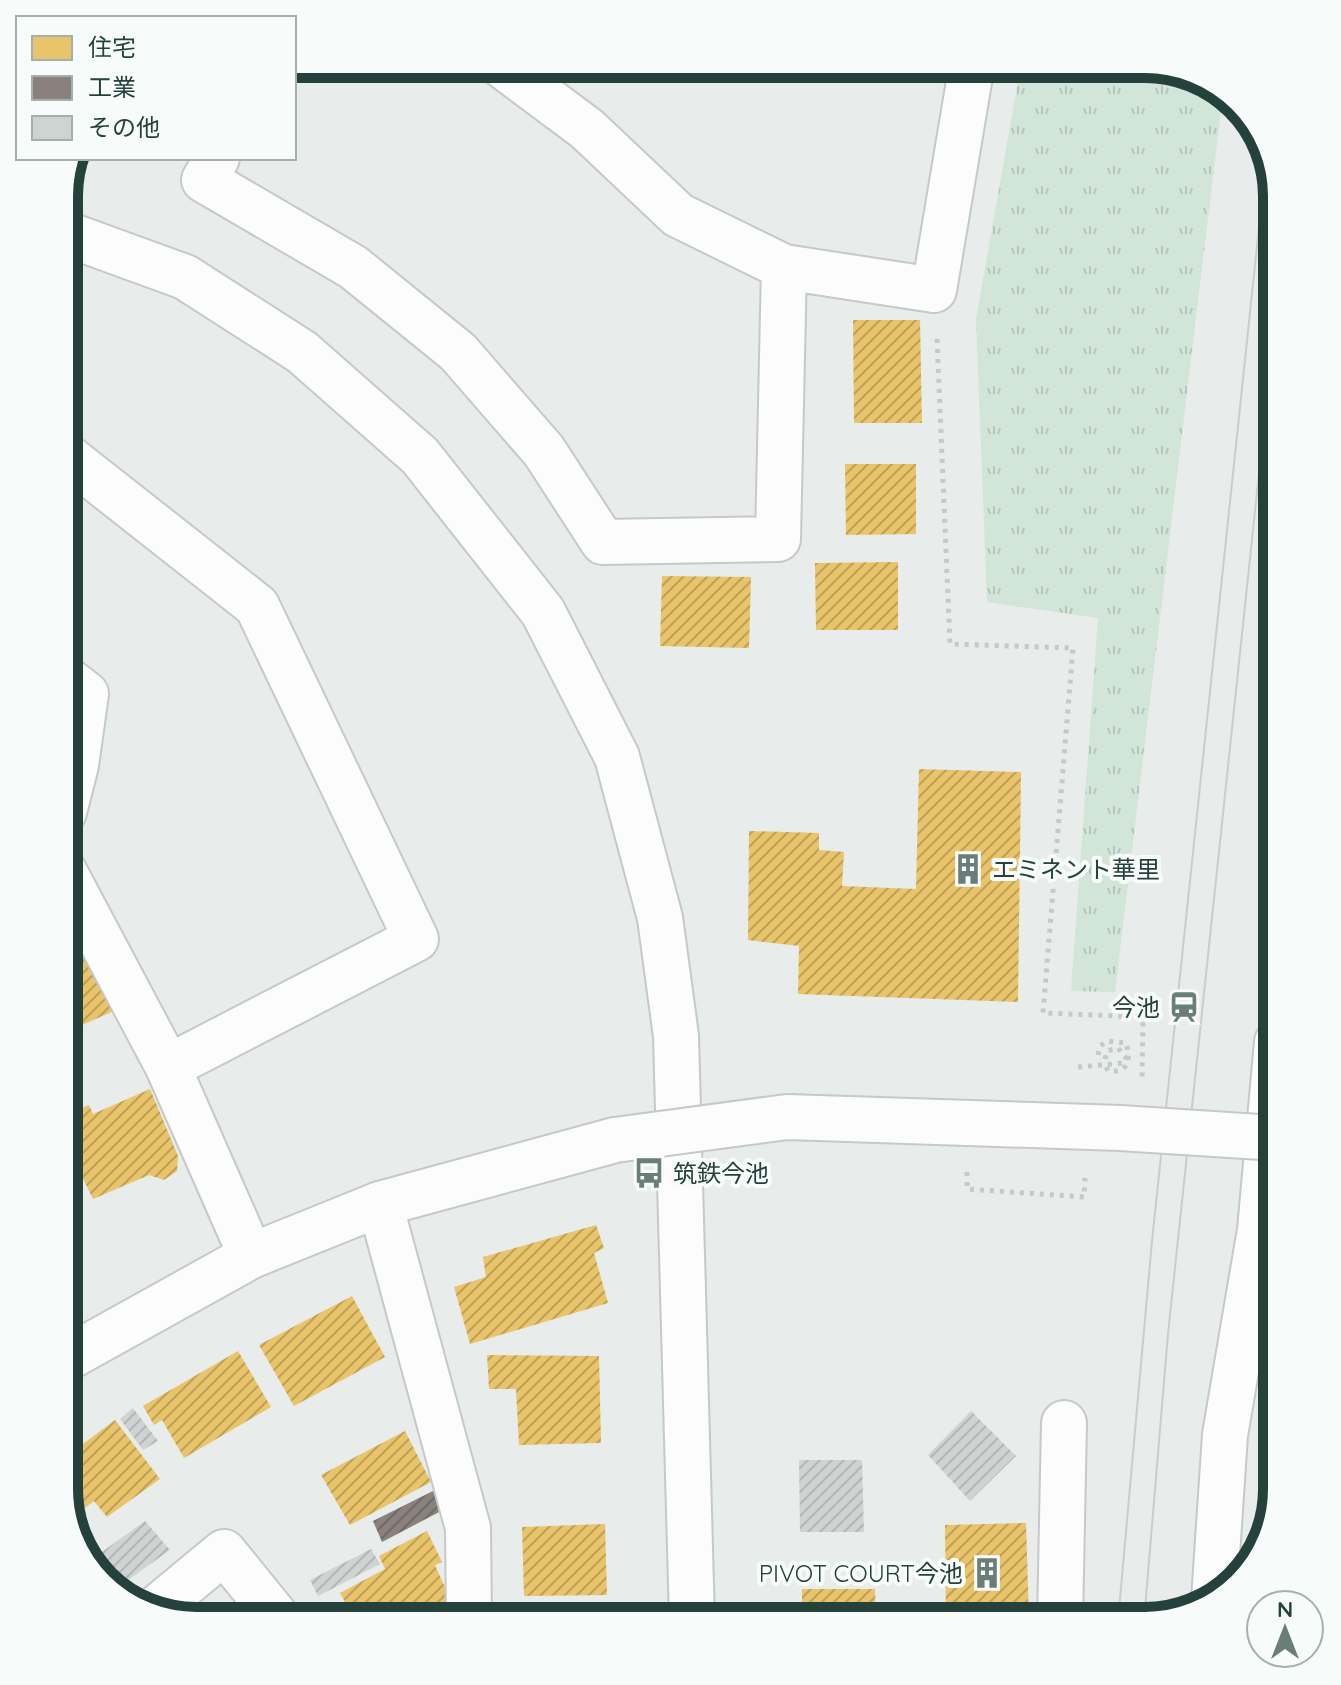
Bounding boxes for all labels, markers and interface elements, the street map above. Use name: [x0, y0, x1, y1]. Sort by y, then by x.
legend: [16, 16, 296, 160]
text: 住宅: [88, 32, 136, 62]
text: 工業: [88, 72, 136, 102]
text: その他: [88, 112, 160, 142]
building icon: エミネント華里: [951, 852, 985, 886]
place label: エミネント華里: [992, 854, 1160, 884]
station icon: 今池: [1167, 990, 1201, 1024]
place label: 今池: [1112, 992, 1160, 1022]
bus stop icon: 筑鉄今池: [632, 1156, 666, 1190]
place label: 筑鉄今池: [673, 1158, 769, 1188]
building icon: PIVOT COURT今池: [970, 1556, 1004, 1590]
place label: PIVOT COURT今池: [759, 1558, 963, 1588]
north arrow: [1245, 1589, 1325, 1669]
text: N: [1277, 1595, 1293, 1623]

